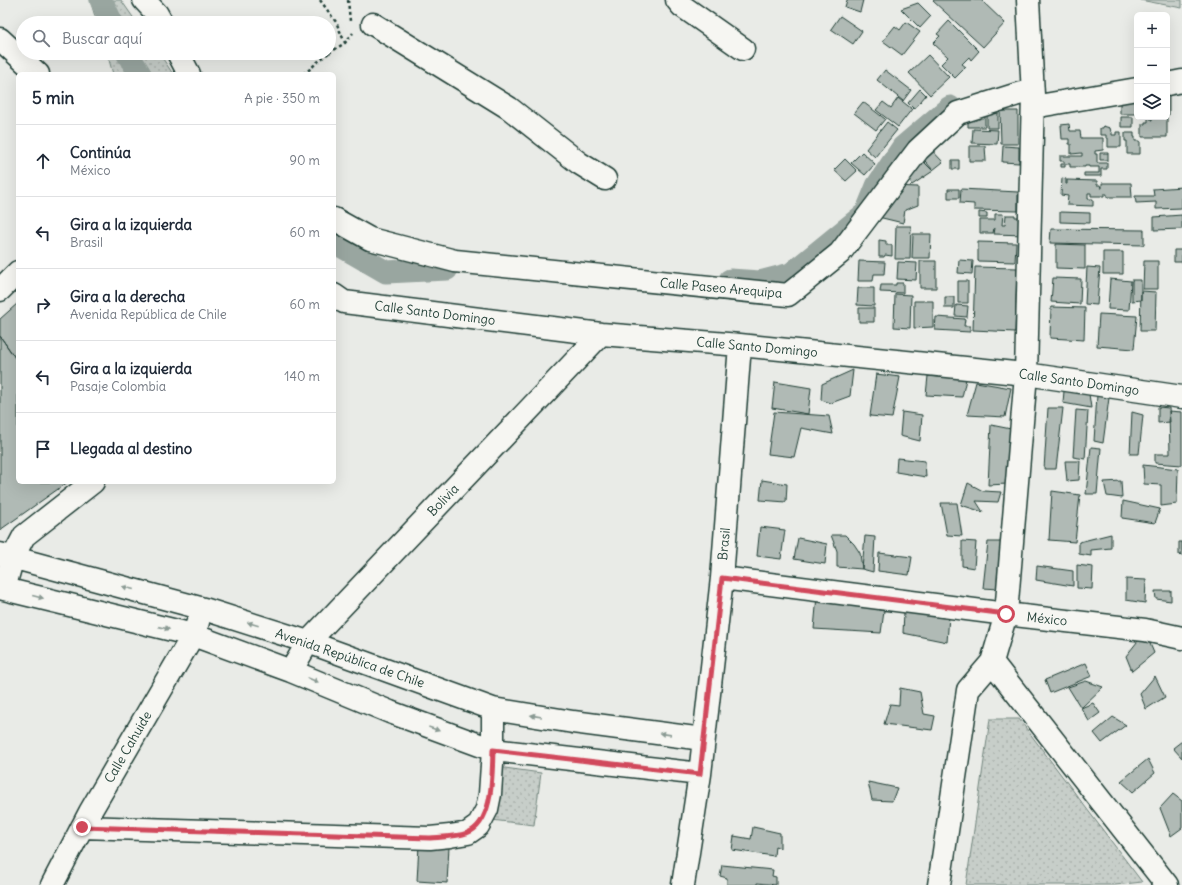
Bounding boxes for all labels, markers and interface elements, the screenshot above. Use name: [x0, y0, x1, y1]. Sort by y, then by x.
map controls: [1134, 12, 1170, 120]
button: +: [1134, 12, 1170, 48]
search box: [16, 16, 336, 60]
icon: search: [30, 27, 52, 49]
text: Buscar aquí: [62, 29, 142, 48]
button: −: [1134, 48, 1170, 84]
button: layers: [1134, 84, 1170, 120]
text: 5 min: [32, 87, 74, 109]
text: A pie · 350 m: [244, 90, 320, 107]
text: Continúa: [70, 143, 131, 162]
icon: ahead: [32, 150, 54, 172]
text: 90 m: [289, 152, 320, 169]
text: México: [70, 162, 111, 179]
text: Gira a la izquierda: [70, 215, 192, 234]
icon: left: [32, 222, 54, 244]
text: 60 m: [289, 224, 320, 241]
text: Brasil: [70, 234, 103, 251]
street label: Calle Paseo Arequipa: [659, 274, 783, 302]
text: Gira a la derecha: [70, 287, 185, 306]
icon: right: [32, 294, 54, 316]
text: 60 m: [289, 296, 320, 313]
street label: Calle Santo Domingo: [374, 297, 496, 329]
text: Avenida República de Chile: [70, 306, 227, 323]
street label: Calle Santo Domingo: [696, 333, 818, 361]
text: Gira a la izquierda: [70, 359, 192, 378]
street label: Calle Santo Domingo: [1018, 365, 1140, 399]
icon: left: [32, 366, 54, 388]
text: 140 m: [284, 368, 320, 385]
text: Pasaje Colombia: [70, 378, 166, 395]
icon: arrive: [32, 438, 54, 460]
text: Llegada al destino: [70, 439, 192, 458]
street label: Bolivia: [424, 480, 462, 520]
street label: Brasil: [714, 527, 734, 561]
one-way arrow: [122, 585, 135, 591]
one-way arrow: [32, 594, 44, 600]
route start: [997, 605, 1015, 623]
street label: México: [1026, 608, 1068, 630]
one-way arrow: [247, 621, 259, 627]
street label: Avenida República de Chile: [273, 624, 427, 692]
one-way arrow: [158, 625, 170, 631]
one-way arrow: [308, 677, 319, 683]
street label: Calle Cahuide: [101, 708, 155, 786]
one-way arrow: [530, 713, 542, 719]
one-way arrow: [428, 726, 440, 732]
one-way arrow: [659, 731, 671, 737]
route end: [73, 818, 91, 836]

